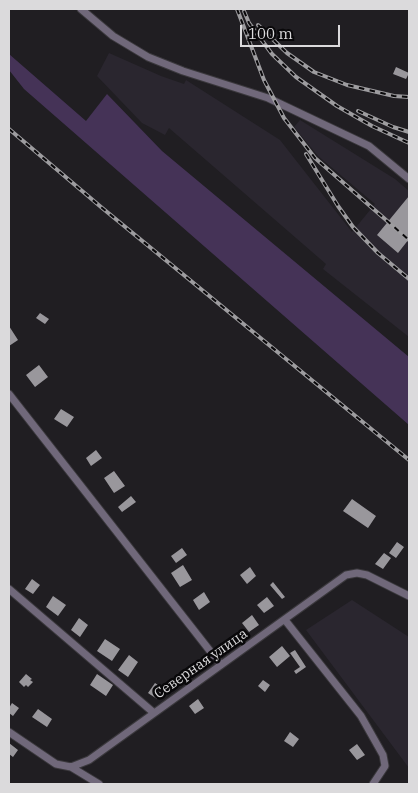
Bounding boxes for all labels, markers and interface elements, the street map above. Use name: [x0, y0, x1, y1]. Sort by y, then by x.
scale bar: [243, 15, 343, 47]
text: 100 m: [248, 24, 293, 43]
street label: Северная улица: [151, 626, 251, 702]

